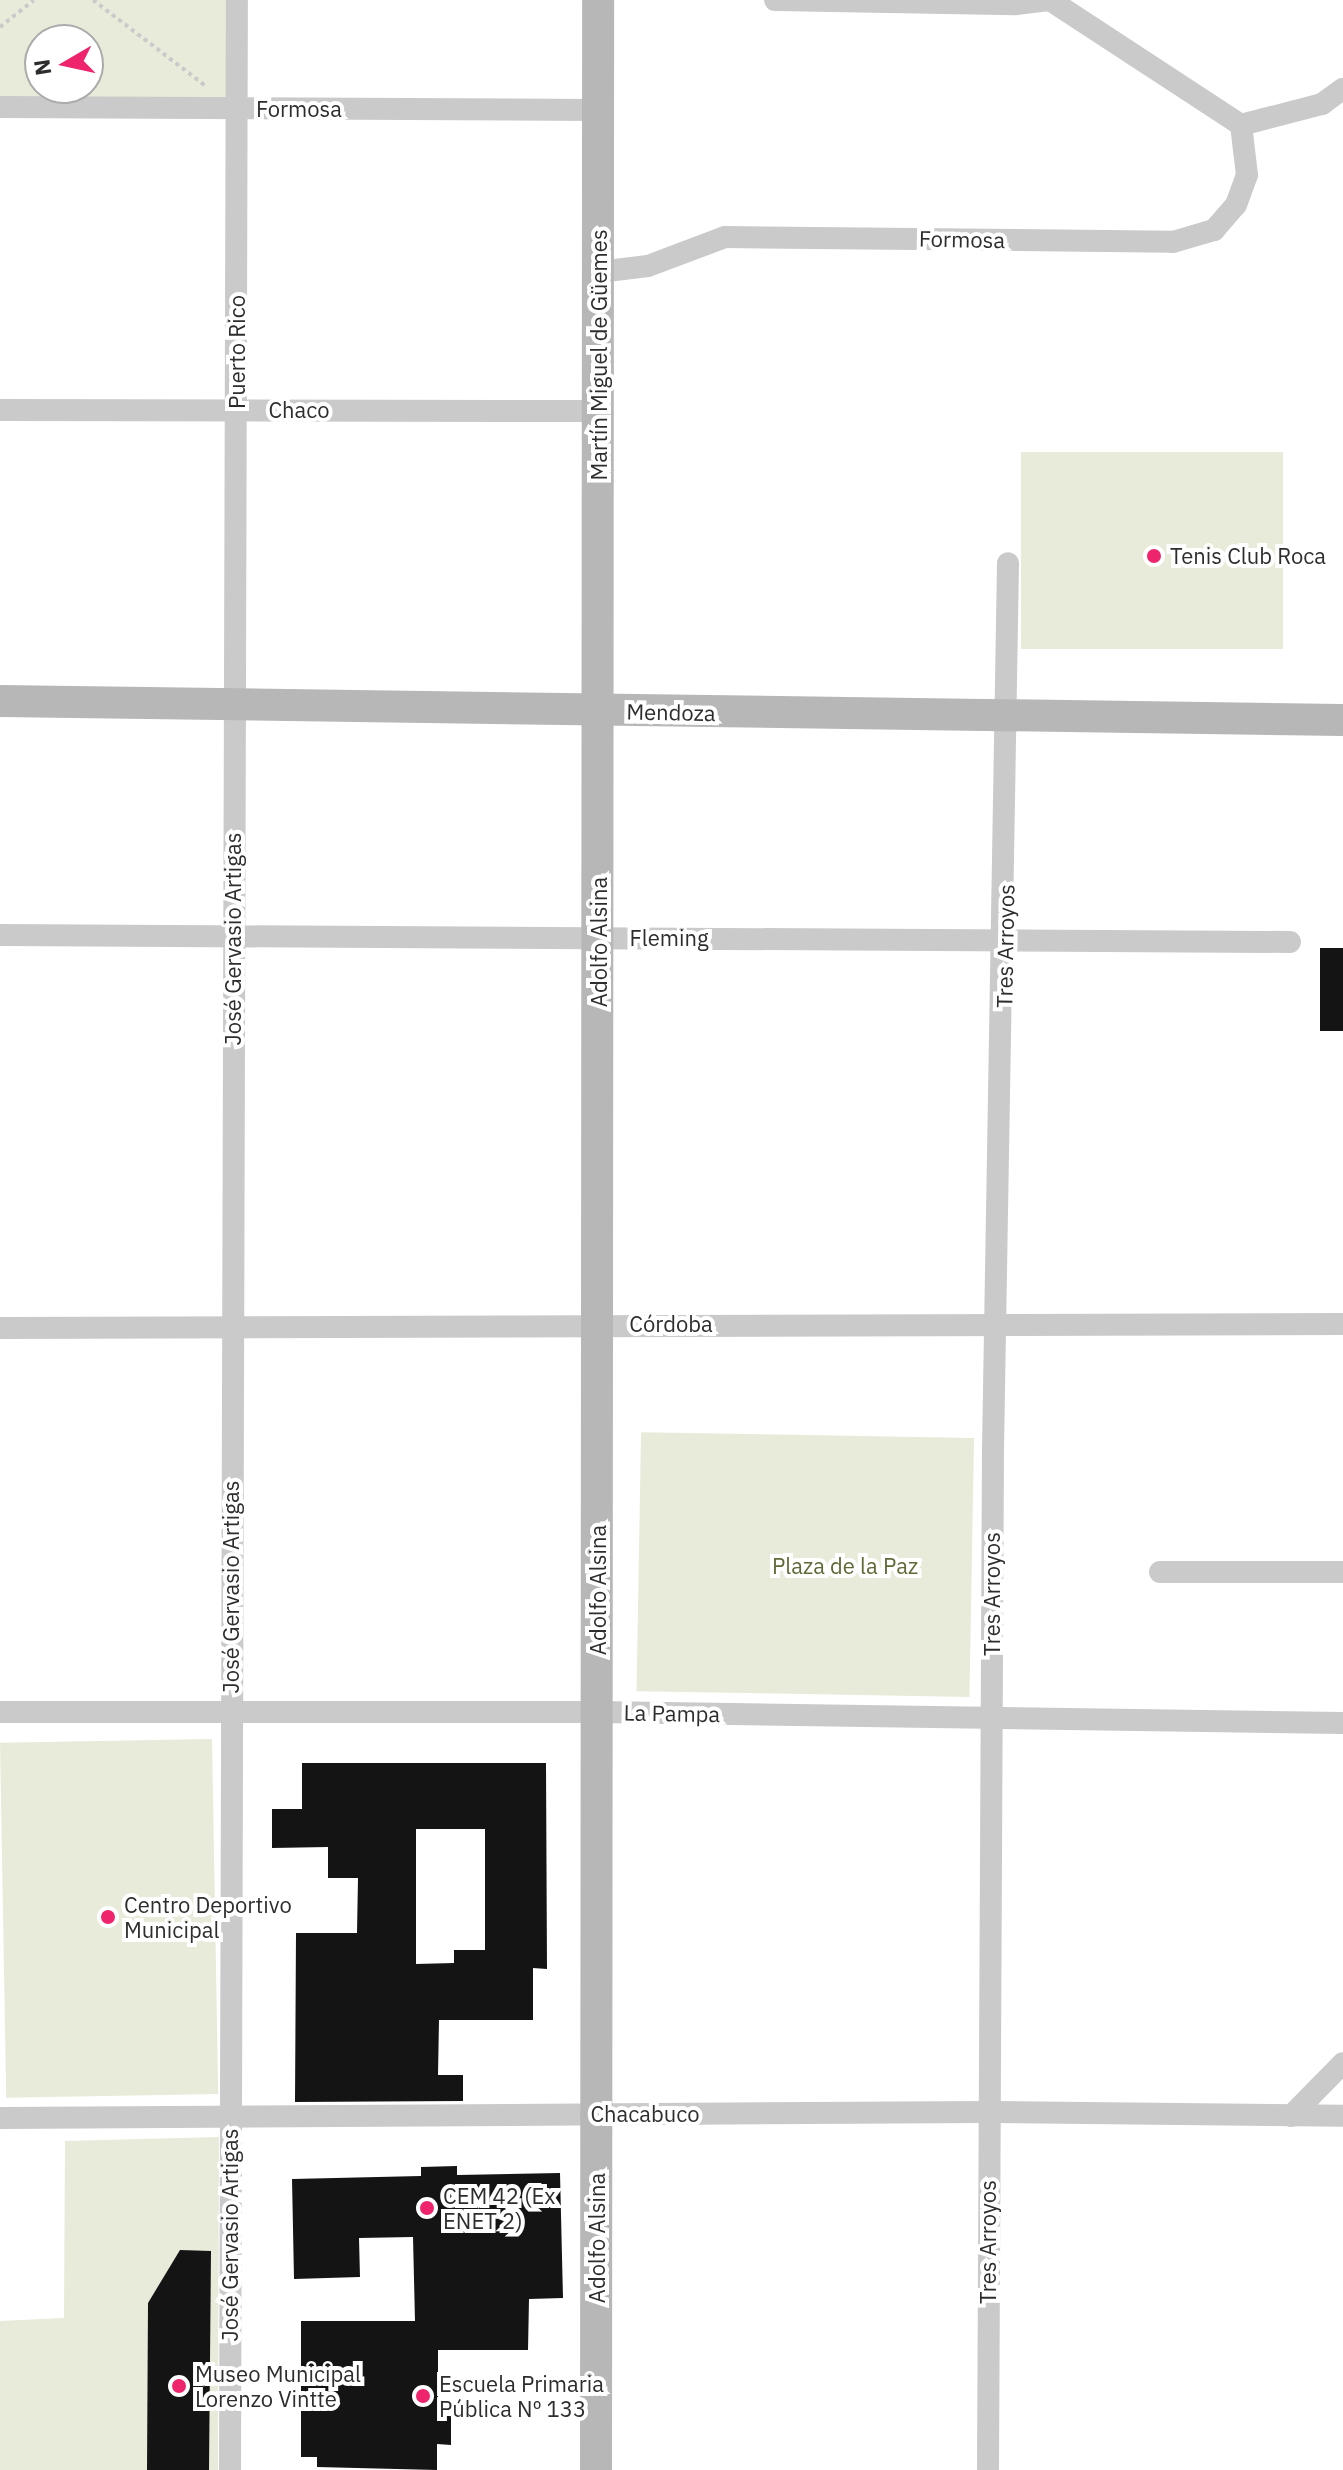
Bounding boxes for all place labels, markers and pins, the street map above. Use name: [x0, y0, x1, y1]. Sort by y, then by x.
place label: Tenis Club Roca: [1170, 543, 1326, 569]
marker: Tenis Club Roca: [1145, 547, 1163, 565]
place label: Centro Deportivo Municipal: [124, 1891, 292, 1942]
marker: Centro Deportivo Municipal: [99, 1908, 117, 1926]
place label: CEM 42 (Ex ENET 2): [443, 2182, 555, 2234]
marker: CEM 42 (Ex ENET 2): [418, 2199, 436, 2217]
place label: Museo Municipal Lorenzo Vintte: [195, 2360, 361, 2412]
place label: Escuela Primaria Pública Nº 133: [439, 2370, 604, 2422]
marker: Museo Municipal Lorenzo Vintte: [170, 2377, 188, 2395]
marker: Escuela Primaria Pública Nº 133: [414, 2387, 432, 2405]

